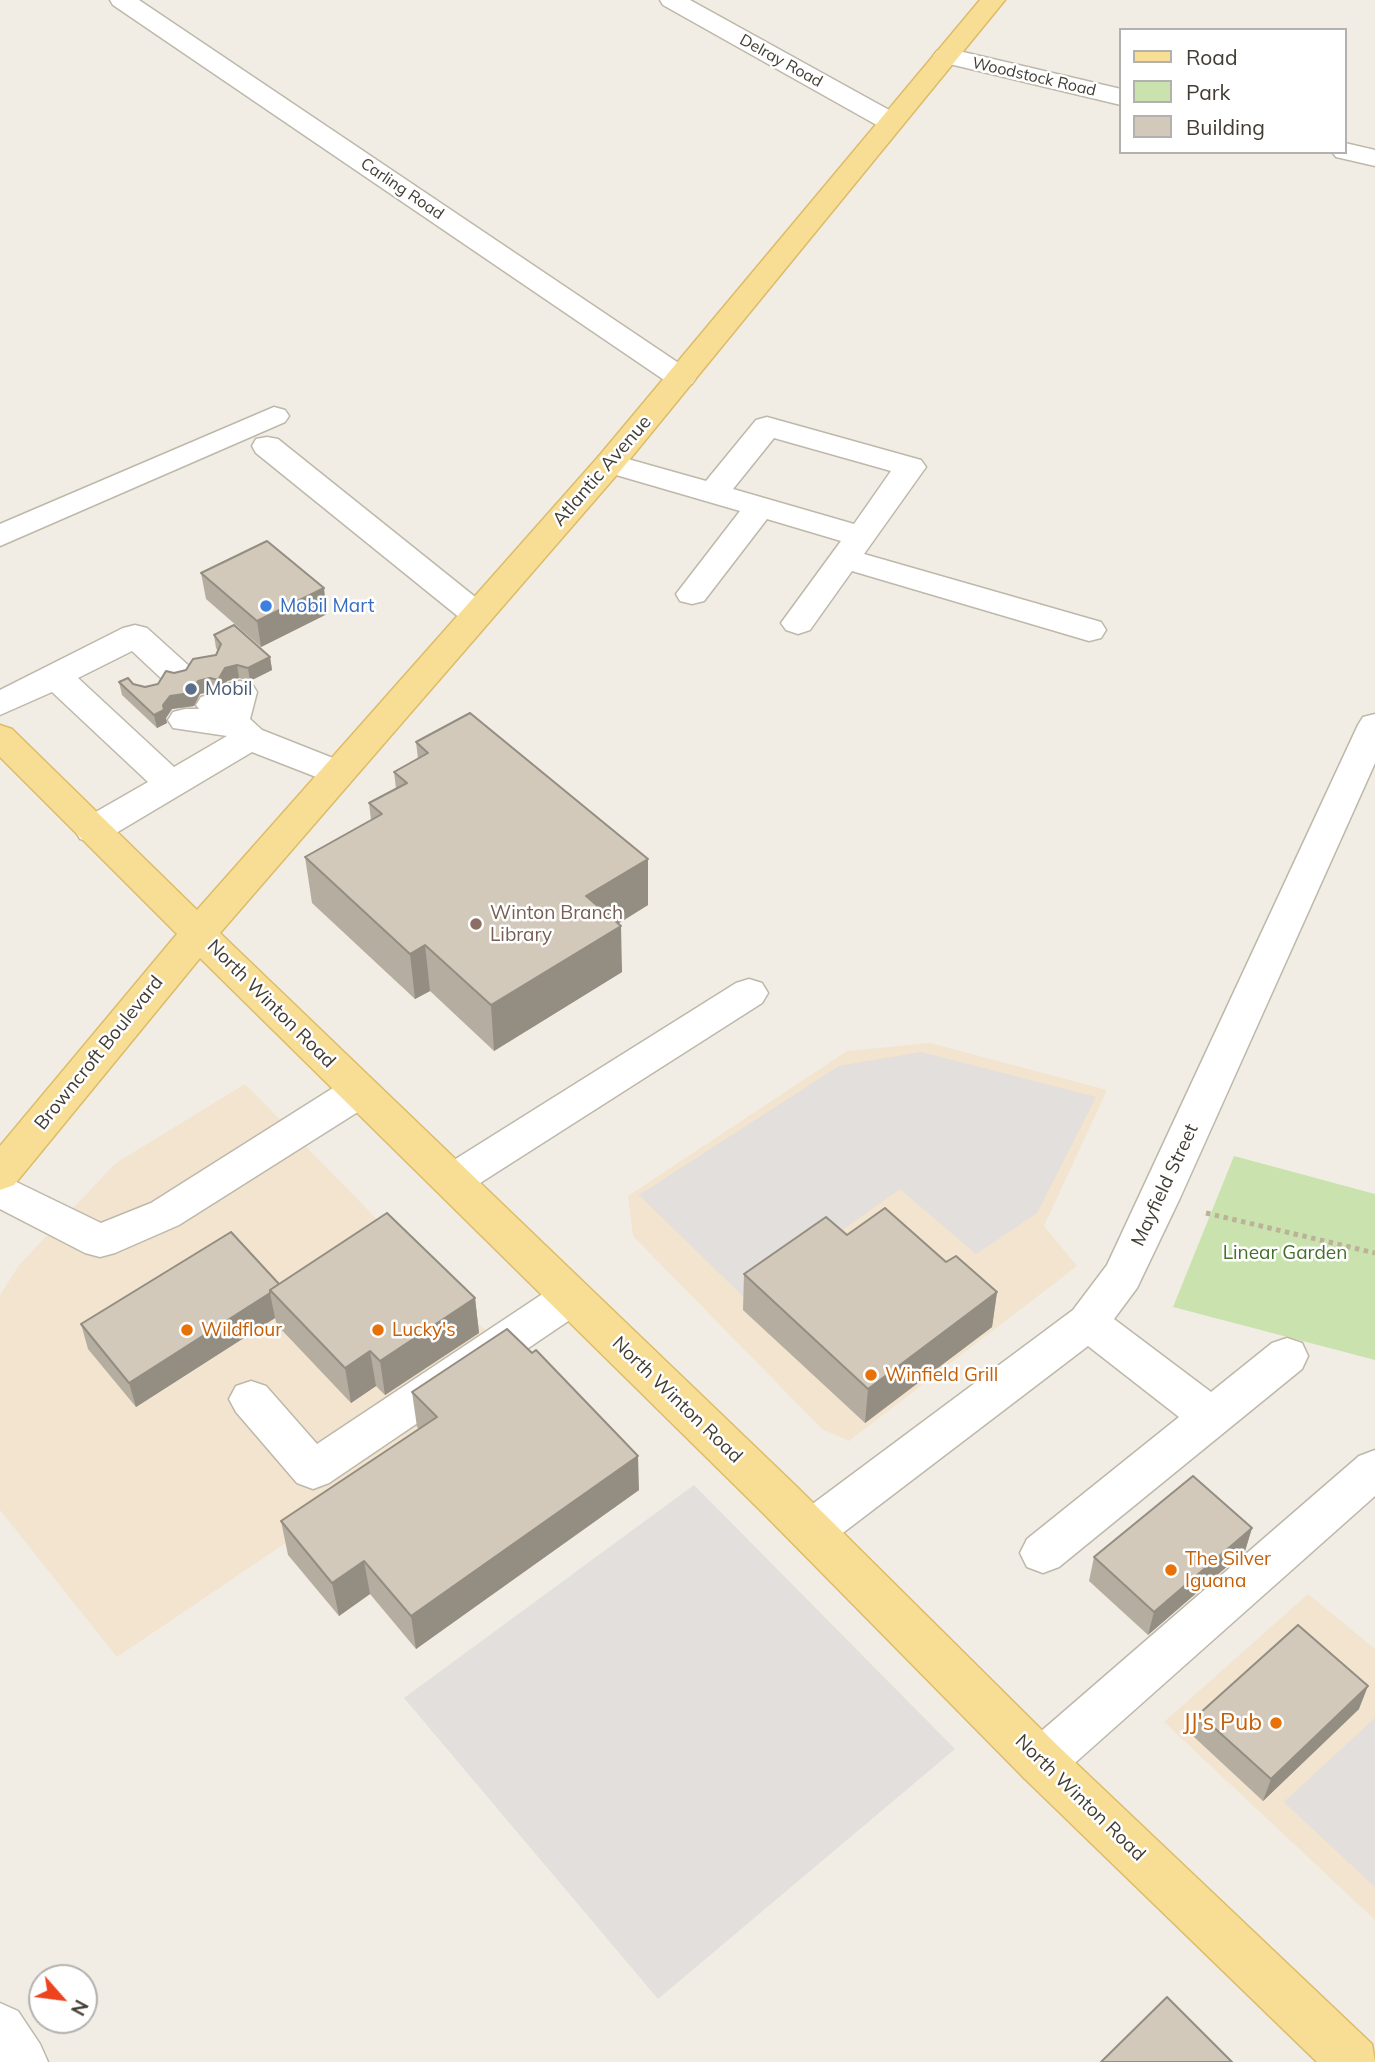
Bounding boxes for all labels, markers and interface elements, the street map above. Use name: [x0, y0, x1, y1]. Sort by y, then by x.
legend: [1120, 28, 1347, 154]
street label: Delray Road: [736, 30, 826, 92]
text: Road: [1186, 44, 1237, 70]
street label: Woodstock Road: [970, 53, 1098, 101]
text: Park: [1186, 79, 1230, 105]
text: Building: [1186, 114, 1265, 140]
street label: Carling Road: [357, 154, 447, 224]
street label: Atlantic Avenue: [548, 411, 656, 531]
place label: Mobil Mart: [280, 595, 374, 617]
marker: Mobil Mart: [258, 598, 274, 614]
place label: Mobil: [205, 678, 253, 700]
marker: Mobil: [183, 681, 199, 697]
place label: Winton Branch Library: [490, 902, 623, 946]
marker: Winton Branch Library: [468, 916, 484, 932]
street label: North Winton Road: [202, 935, 340, 1073]
street label: Browncroft Boulevard: [30, 971, 168, 1135]
street label: Mayfield Street: [1127, 1120, 1203, 1250]
park label: Linear Garden: [1223, 1242, 1347, 1264]
place label: Wildflour: [201, 1319, 282, 1341]
place label: Lucky's: [392, 1319, 456, 1341]
marker: Wildflour: [179, 1322, 195, 1338]
marker: Lucky's: [370, 1322, 386, 1338]
street label: North Winton Road: [607, 1332, 747, 1468]
place label: Winfield Grill: [885, 1364, 998, 1386]
marker: Winfield Grill: [863, 1367, 879, 1383]
place label: The Silver Iguana: [1185, 1548, 1271, 1592]
marker: The Silver Iguana: [1163, 1562, 1179, 1578]
place label: JJ's Pub: [1183, 1709, 1262, 1737]
marker: JJ's Pub: [1268, 1715, 1284, 1731]
street label: North Winton Road: [1010, 1730, 1150, 1866]
north arrow: [28, 1964, 98, 2034]
text: N: [66, 1996, 94, 2020]

